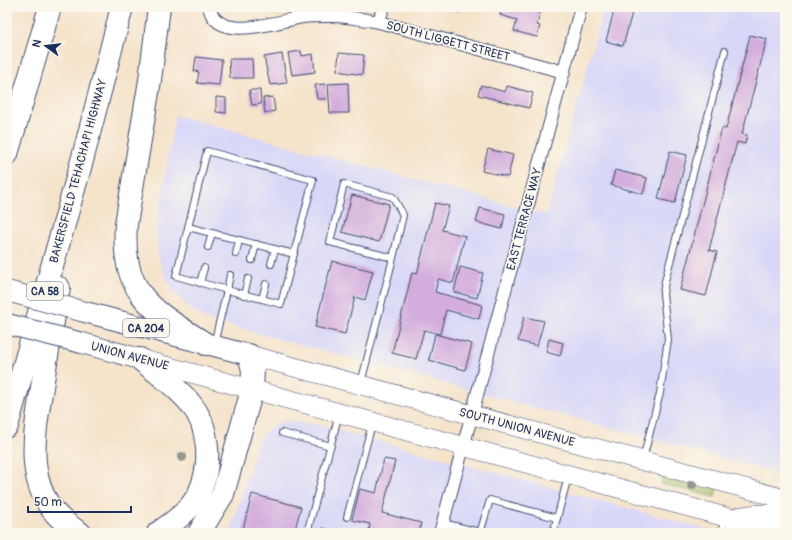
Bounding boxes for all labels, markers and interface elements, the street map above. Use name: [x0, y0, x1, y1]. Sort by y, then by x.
street label: SOUTH LIGGETT STREET: [384, 18, 512, 65]
north arrow: [26, 26, 66, 66]
text: N: [30, 38, 44, 49]
street label: BAKERSFIELD TEHACHAPI HIGHWAY: [47, 77, 110, 265]
street label: EAST TERRACE WAY: [504, 166, 545, 272]
road number: CA 58: [27, 282, 63, 300]
road number: CA 204: [123, 319, 169, 337]
street label: UNION AVENUE: [89, 339, 170, 374]
street label: SOUTH UNION AVENUE: [457, 405, 576, 450]
scale bar: [28, 488, 131, 514]
text: 50 m: [34, 495, 62, 510]

